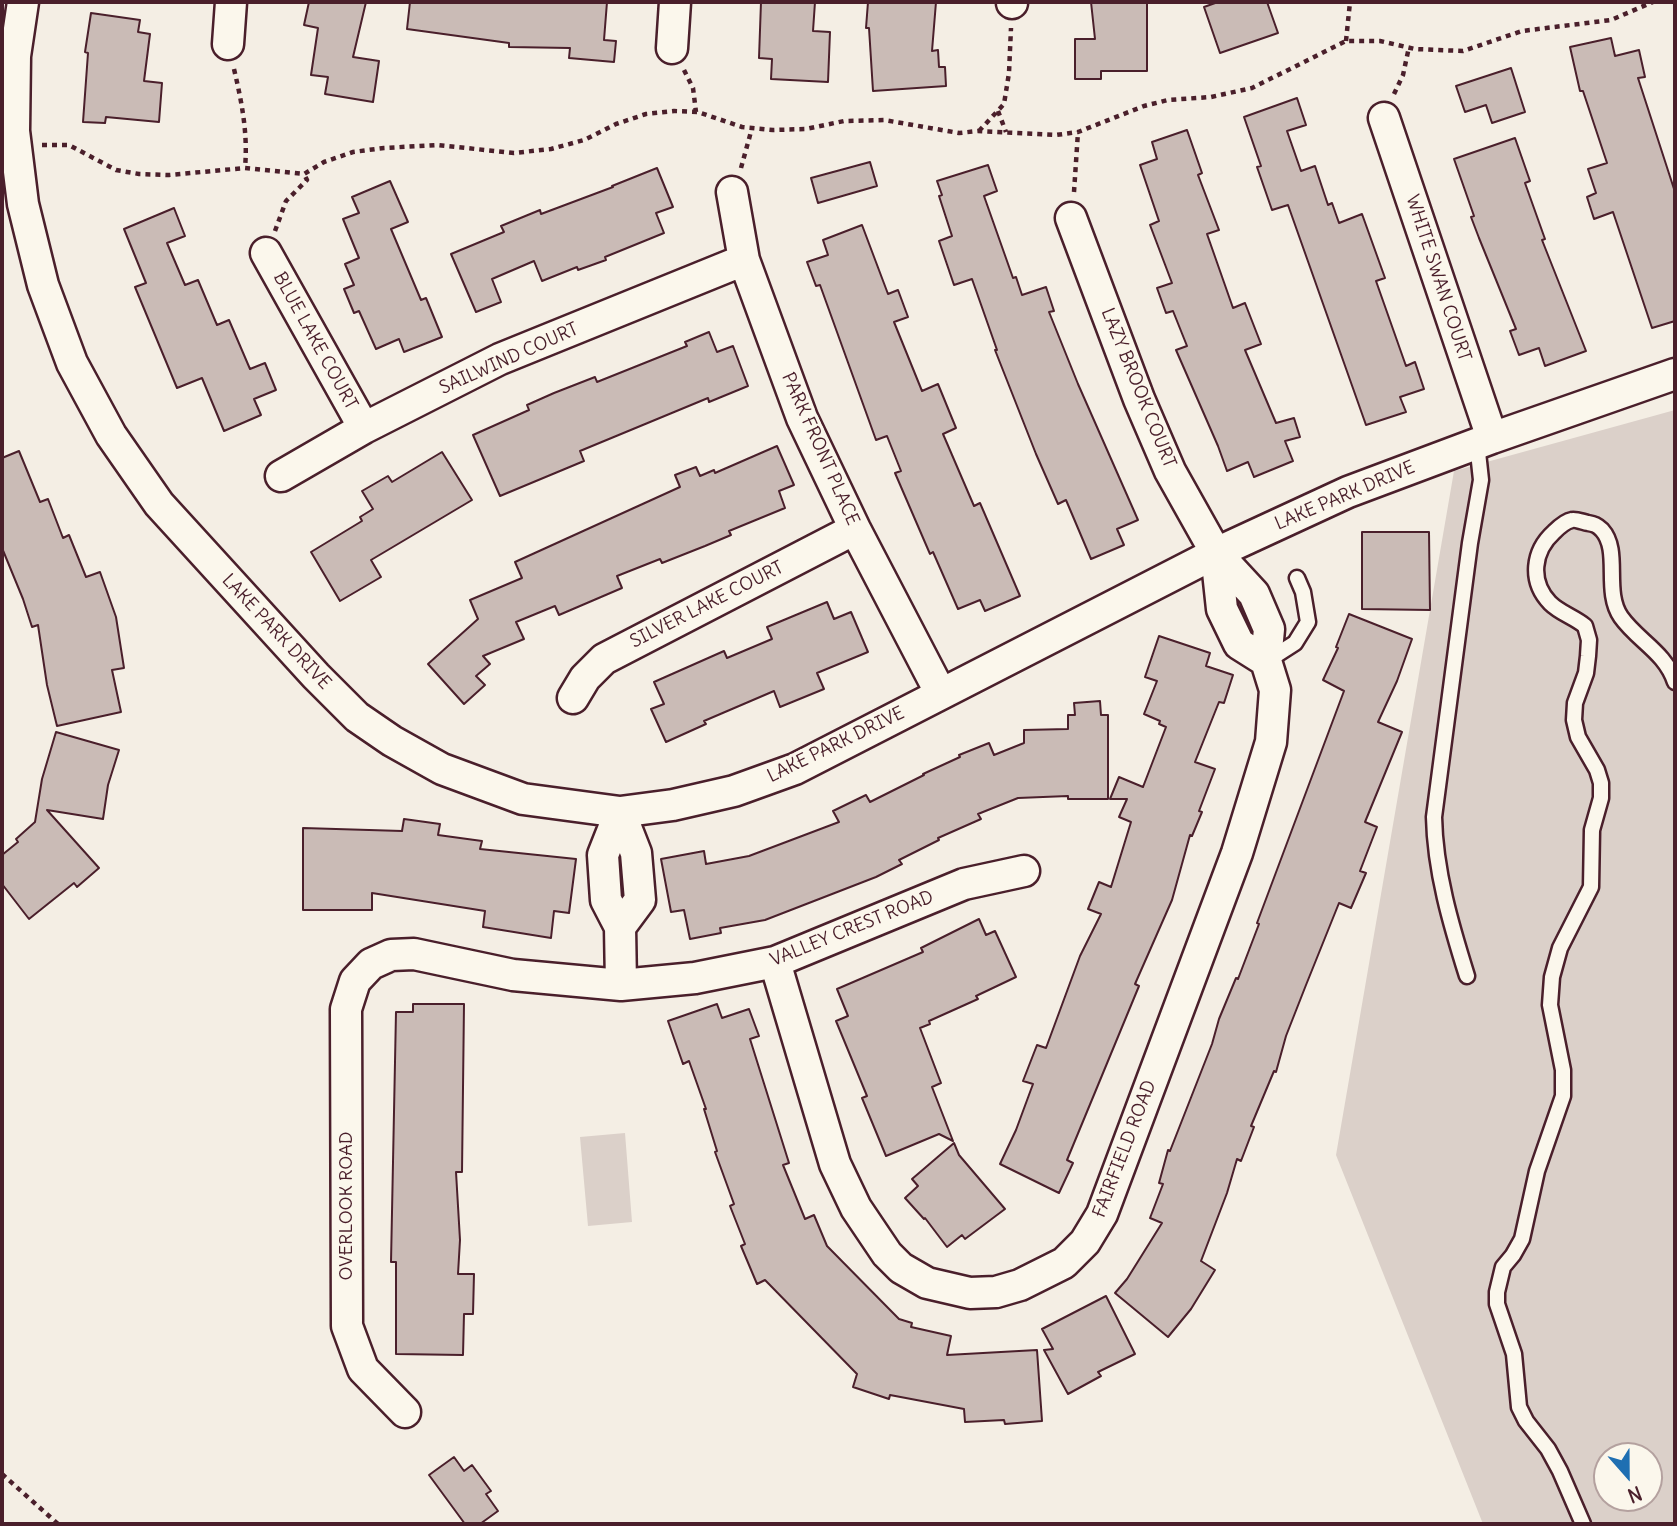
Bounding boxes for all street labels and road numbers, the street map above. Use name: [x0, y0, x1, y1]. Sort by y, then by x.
street label: WHITE SWAN COURT: [1401, 192, 1475, 364]
street label: BLUE LAKE COURT: [268, 269, 362, 413]
street label: LAZY BROOK COURT: [1096, 305, 1180, 471]
street label: SAILWIND COURT: [436, 319, 582, 399]
street label: PARK FRONT PLACE: [777, 369, 863, 529]
street label: LAKE PARK DRIVE: [1272, 457, 1418, 535]
street label: SILVER LAKE COURT: [627, 557, 787, 653]
street label: LAKE PARK DRIVE: [217, 570, 335, 694]
street label: LAKE PARK DRIVE: [764, 702, 908, 788]
street label: VALLEY CREST ROAD: [767, 886, 937, 972]
street label: FAIRFIELD ROAD: [1089, 1077, 1161, 1221]
street label: OVERLOOK ROAD: [336, 1131, 358, 1281]

